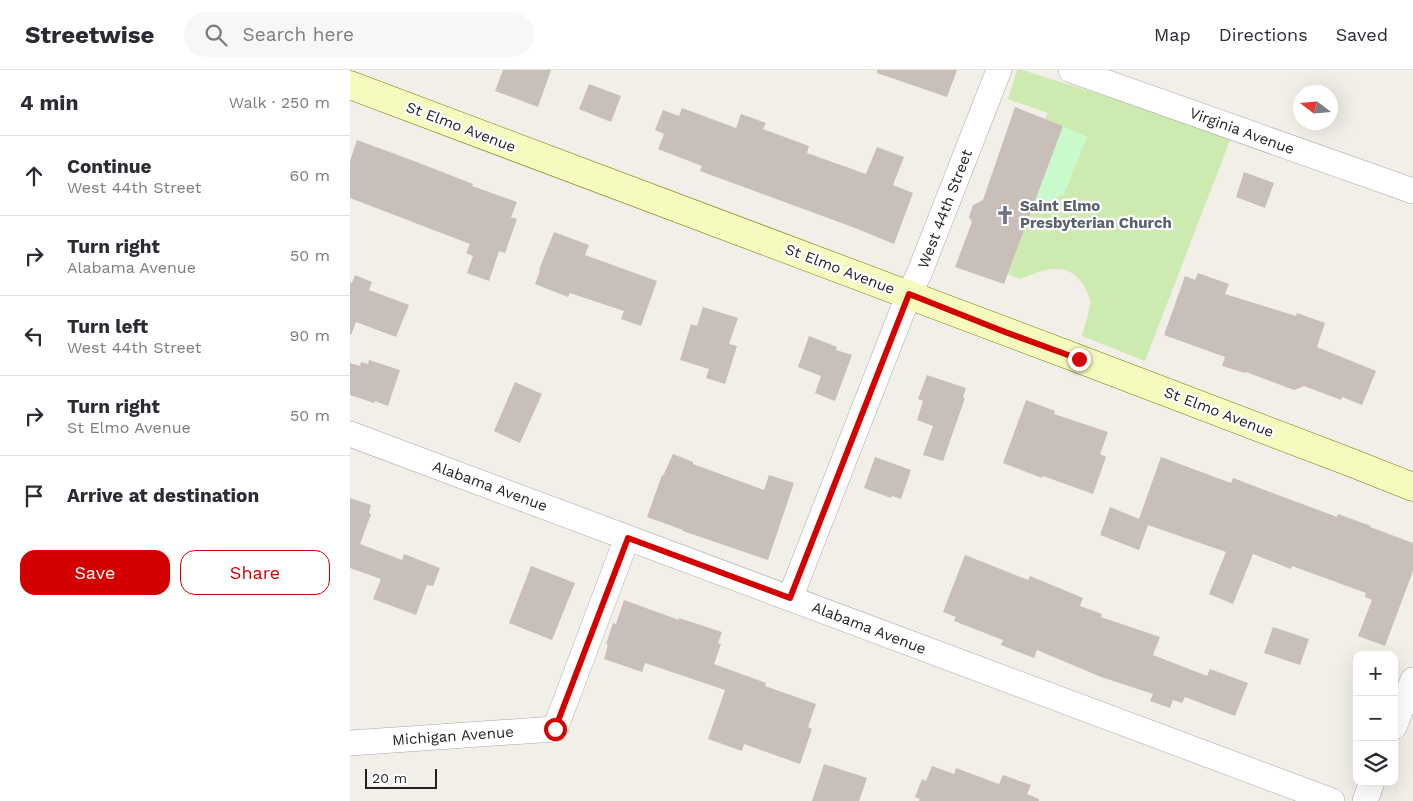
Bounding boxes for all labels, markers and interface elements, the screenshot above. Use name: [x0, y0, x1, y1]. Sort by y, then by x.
search box: [184, 12, 534, 57]
text: Streetwise: [25, 21, 154, 49]
icon: search: [202, 21, 230, 49]
text: Search here: [242, 23, 354, 46]
text: Map: [1154, 24, 1191, 45]
text: Directions: [1219, 24, 1308, 45]
text: Saved: [1336, 24, 1388, 45]
north arrow: [1293, 85, 1338, 130]
text: 4 min: [20, 90, 78, 115]
text: Walk · 250 m: [229, 93, 330, 112]
street label: St Elmo Avenue: [404, 98, 518, 156]
street label: Virginia Avenue: [1187, 104, 1297, 158]
street label: West 44th Street: [914, 146, 976, 271]
text: Continue: [67, 155, 151, 178]
icon: ahead: [20, 162, 48, 190]
text: 60 m: [290, 166, 330, 185]
text: West 44th Street: [67, 178, 201, 197]
place label: Saint Elmo Presbyterian Church: [1020, 197, 1172, 232]
church icon: Saint Elmo Presbyterian Church: [994, 204, 1016, 226]
text: Turn right: [67, 235, 160, 258]
street label: St Elmo Avenue: [783, 240, 897, 298]
icon: right: [20, 242, 48, 270]
text: 50 m: [290, 246, 330, 265]
text: Alabama Avenue: [67, 258, 196, 277]
text: Turn left: [67, 315, 148, 338]
icon: left: [20, 322, 48, 350]
text: 90 m: [289, 326, 330, 345]
text: West 44th Street: [67, 338, 201, 357]
route end: [1068, 348, 1091, 371]
street label: St Elmo Avenue: [1162, 383, 1276, 441]
text: Turn right: [67, 395, 160, 418]
icon: right: [20, 402, 48, 430]
text: 50 m: [290, 406, 330, 425]
text: St Elmo Avenue: [67, 418, 191, 437]
street label: Alabama Avenue: [430, 457, 550, 515]
icon: arrive: [20, 482, 48, 510]
text: Arrive at destination: [67, 484, 259, 507]
button: Save: [20, 550, 170, 595]
button: Share: [180, 550, 330, 595]
street label: Alabama Avenue: [809, 598, 929, 658]
map controls: [1353, 651, 1398, 786]
button: +: [1353, 651, 1398, 696]
button: −: [1353, 696, 1398, 741]
route start: [544, 718, 567, 741]
street label: Michigan Avenue: [392, 723, 514, 749]
button: layers: [1353, 741, 1398, 786]
scale bar: [365, 766, 438, 789]
text: 20 m: [372, 770, 407, 786]

